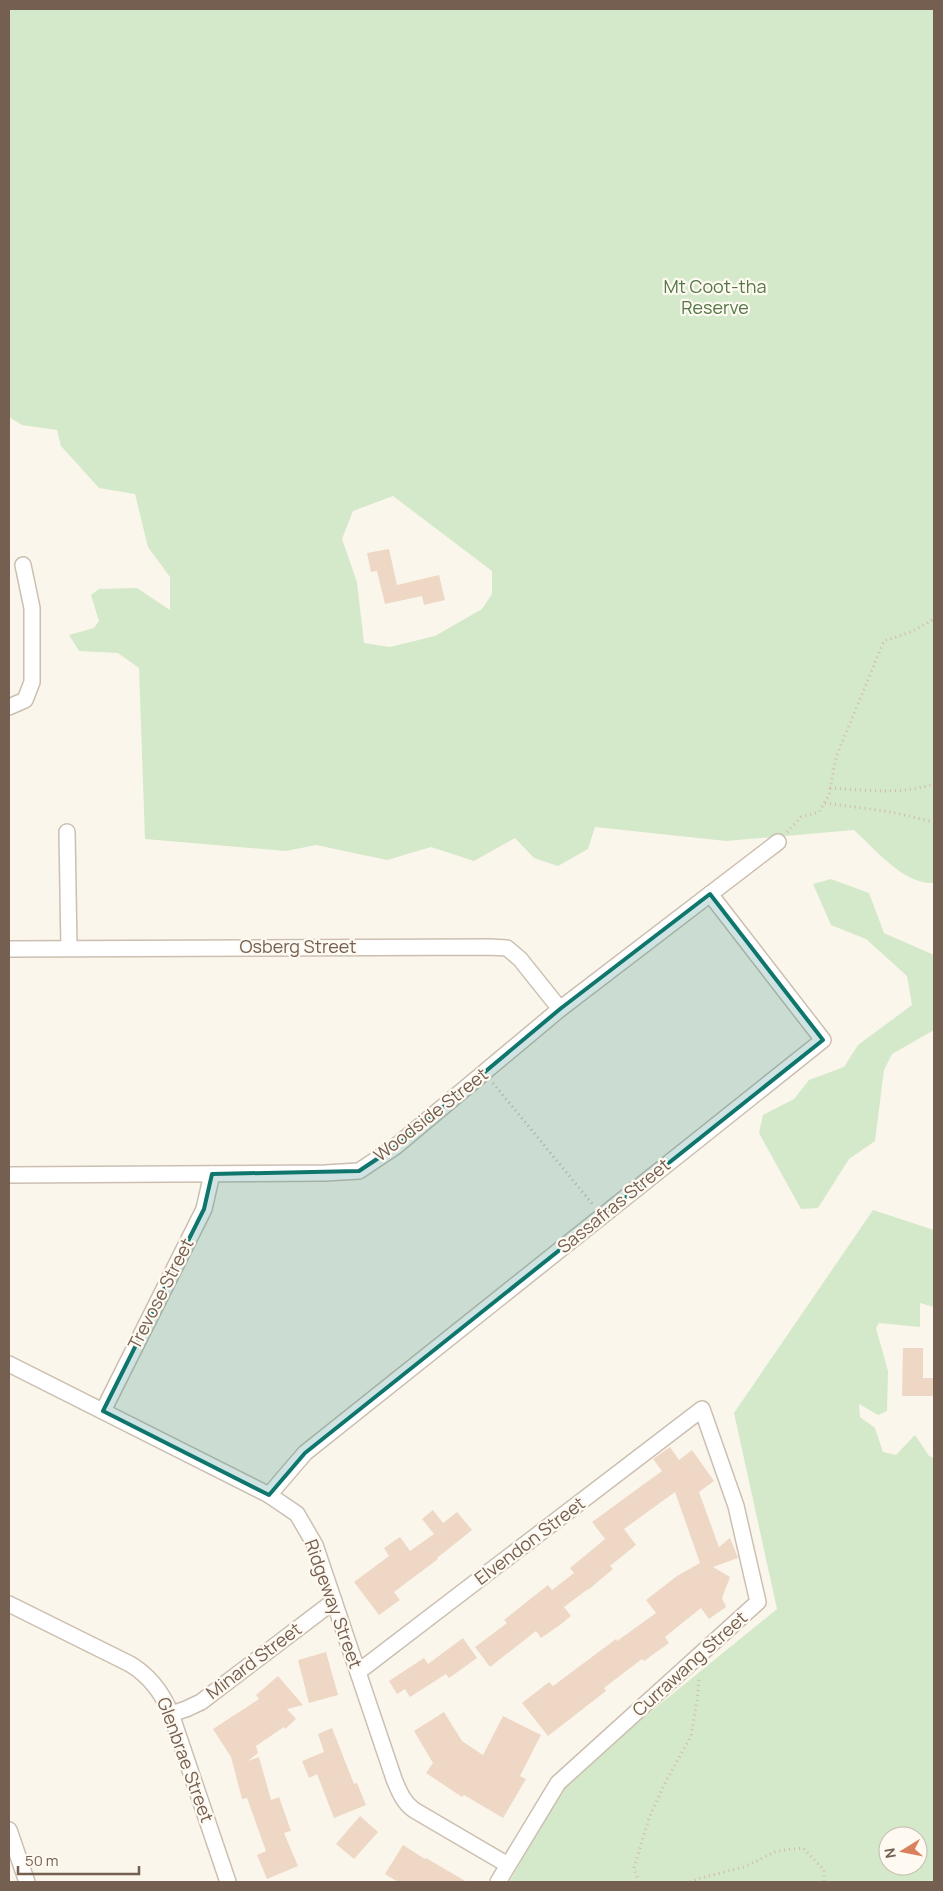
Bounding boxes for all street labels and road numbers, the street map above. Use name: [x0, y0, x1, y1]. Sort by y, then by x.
street label: Osberg Street: [240, 934, 356, 958]
street label: Woodside Street: [368, 1062, 493, 1166]
street label: Sassafras Street: [552, 1152, 675, 1258]
street label: Trevose Street: [122, 1234, 199, 1353]
street label: Elvendon Street: [469, 1491, 590, 1590]
street label: Ridgeway Street: [299, 1536, 368, 1672]
street label: Currawang Street: [627, 1605, 752, 1721]
street label: Minard Street: [201, 1616, 306, 1704]
street label: Glenbrae Street: [152, 1694, 220, 1826]

